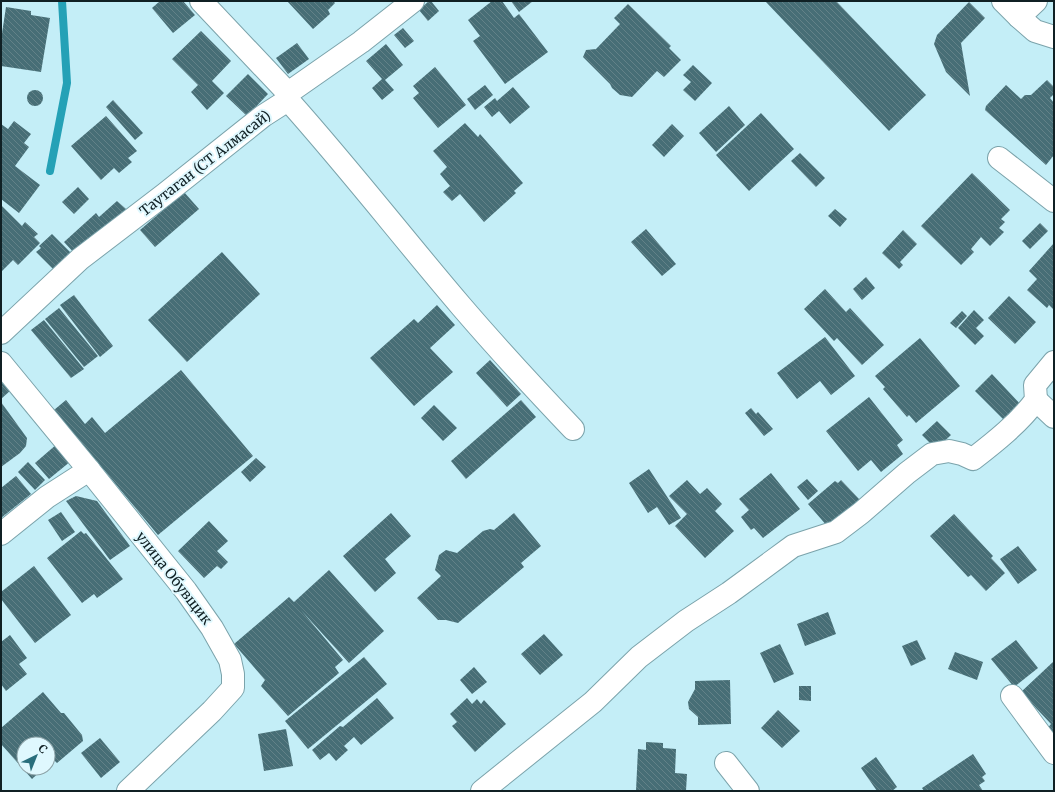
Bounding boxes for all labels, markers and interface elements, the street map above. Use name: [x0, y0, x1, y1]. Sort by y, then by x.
street label: Таутаган (СТ Алмасай): [136, 106, 274, 220]
street label: улица Обувщик: [132, 528, 216, 628]
north arrow: [16, 736, 56, 776]
text: С: [35, 741, 50, 756]

